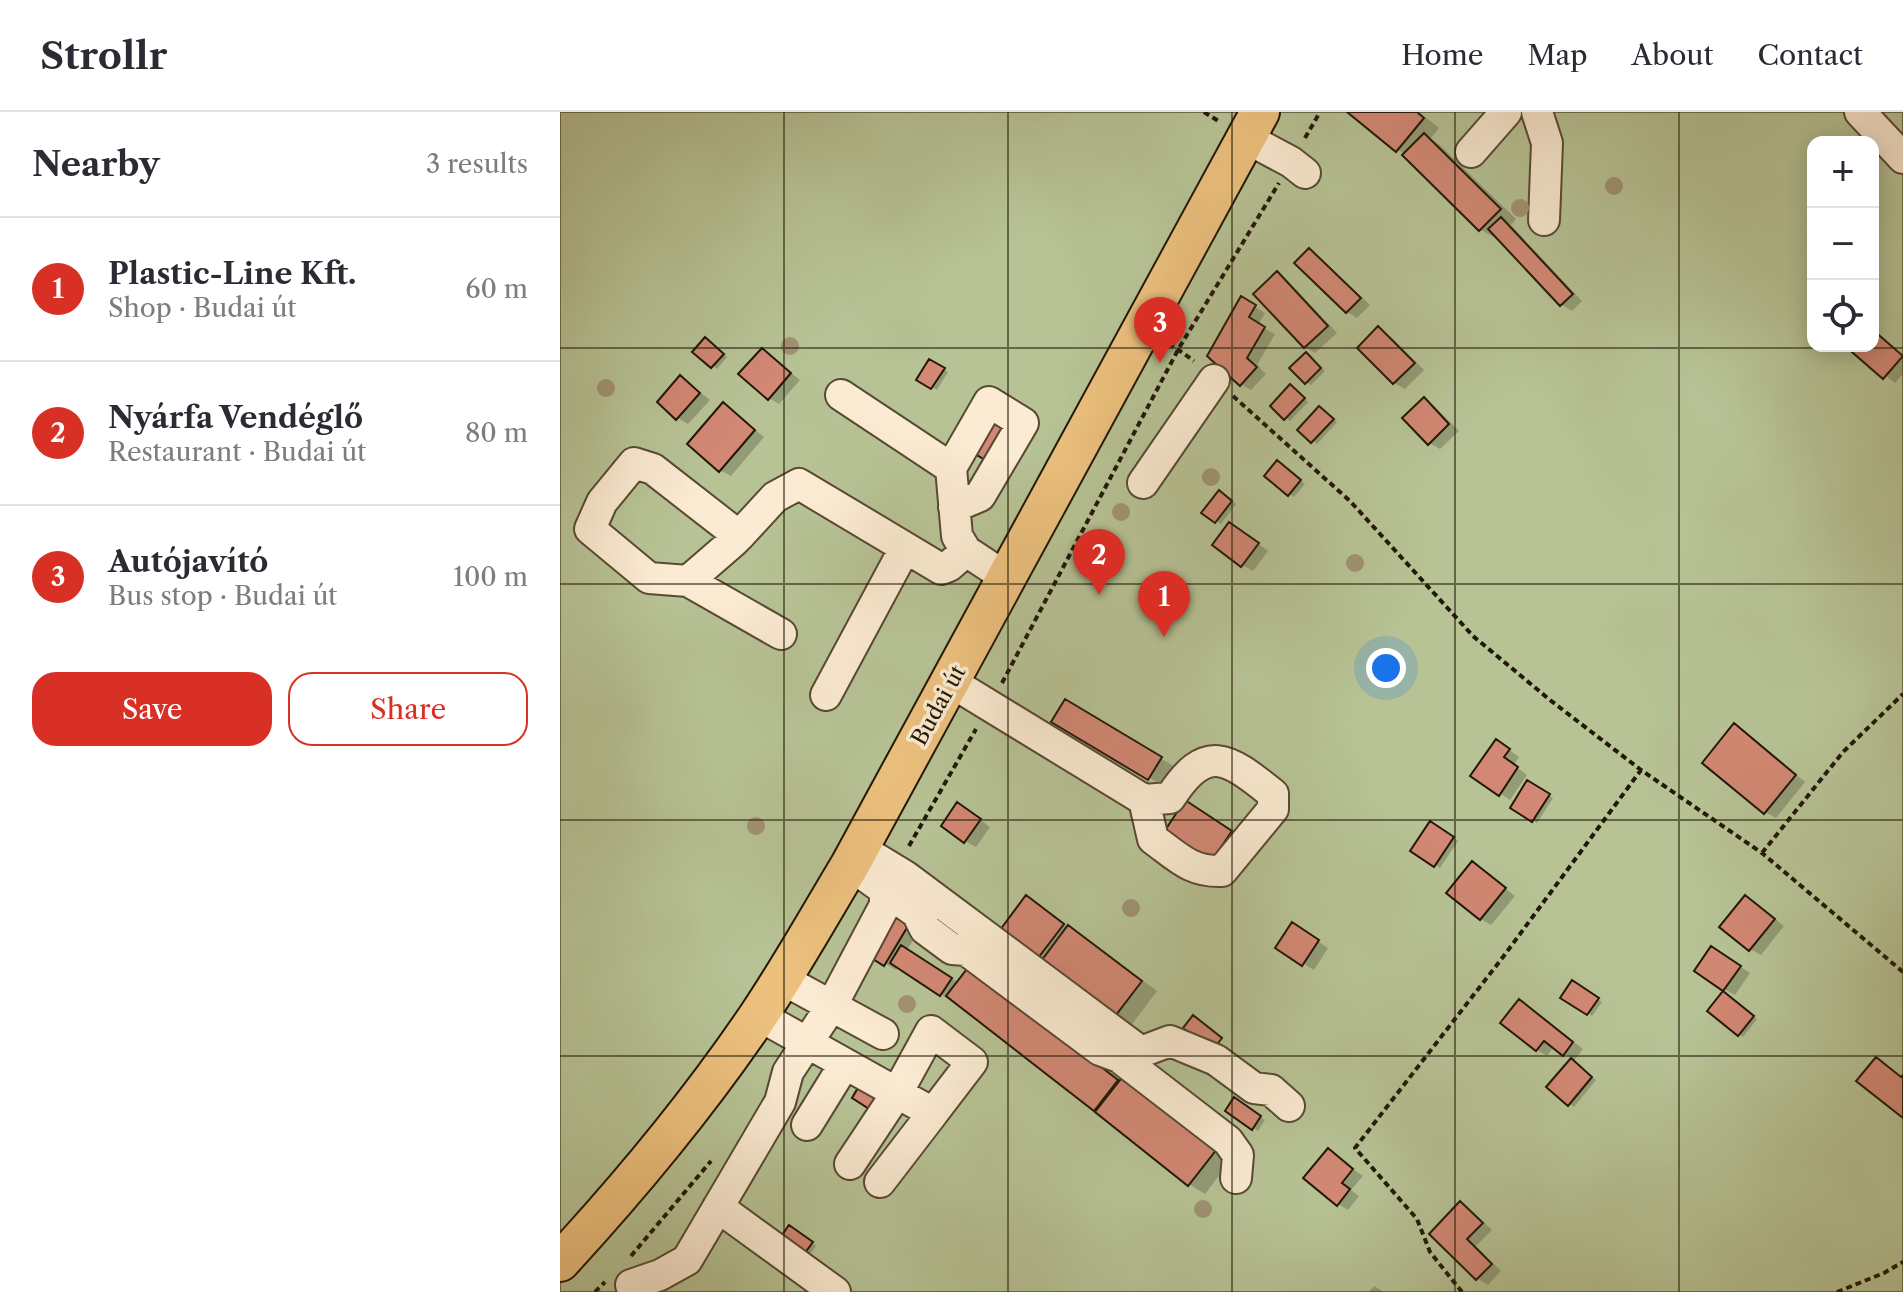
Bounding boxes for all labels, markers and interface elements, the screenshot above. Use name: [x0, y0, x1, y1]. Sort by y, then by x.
text: Strollr: [40, 32, 167, 79]
text: Home: [1401, 38, 1483, 72]
text: Map: [1527, 38, 1587, 72]
text: About: [1631, 38, 1713, 72]
text: Contact: [1757, 38, 1863, 72]
map controls: [1807, 136, 1879, 352]
button: +: [1807, 136, 1879, 208]
text: Nearby: [32, 143, 160, 185]
text: 3 results: [426, 148, 528, 180]
button: −: [1807, 208, 1879, 280]
text: Plastic-Line Kft.: [108, 255, 356, 292]
text: 1: [52, 273, 64, 305]
text: 60 m: [465, 273, 528, 305]
button: locate: [1807, 280, 1879, 352]
text: Shop · Budai út: [108, 292, 296, 324]
pin: 3: [1134, 297, 1186, 363]
text: Nyárfa Vendéglő: [108, 399, 363, 436]
text: 2: [50, 417, 66, 449]
text: 80 m: [465, 417, 528, 449]
text: Restaurant · Budai út: [108, 436, 366, 468]
pin: 2: [1073, 529, 1125, 595]
text: Autójavító: [108, 543, 268, 580]
text: 3: [51, 561, 65, 593]
text: 100 m: [453, 561, 528, 593]
pin: 1: [1138, 571, 1190, 637]
text: Bus stop · Budai út: [108, 580, 337, 612]
your location: [1366, 648, 1406, 688]
street label: Budai út: [905, 660, 972, 750]
button: Save: [32, 672, 272, 746]
button: Share: [288, 672, 528, 746]

